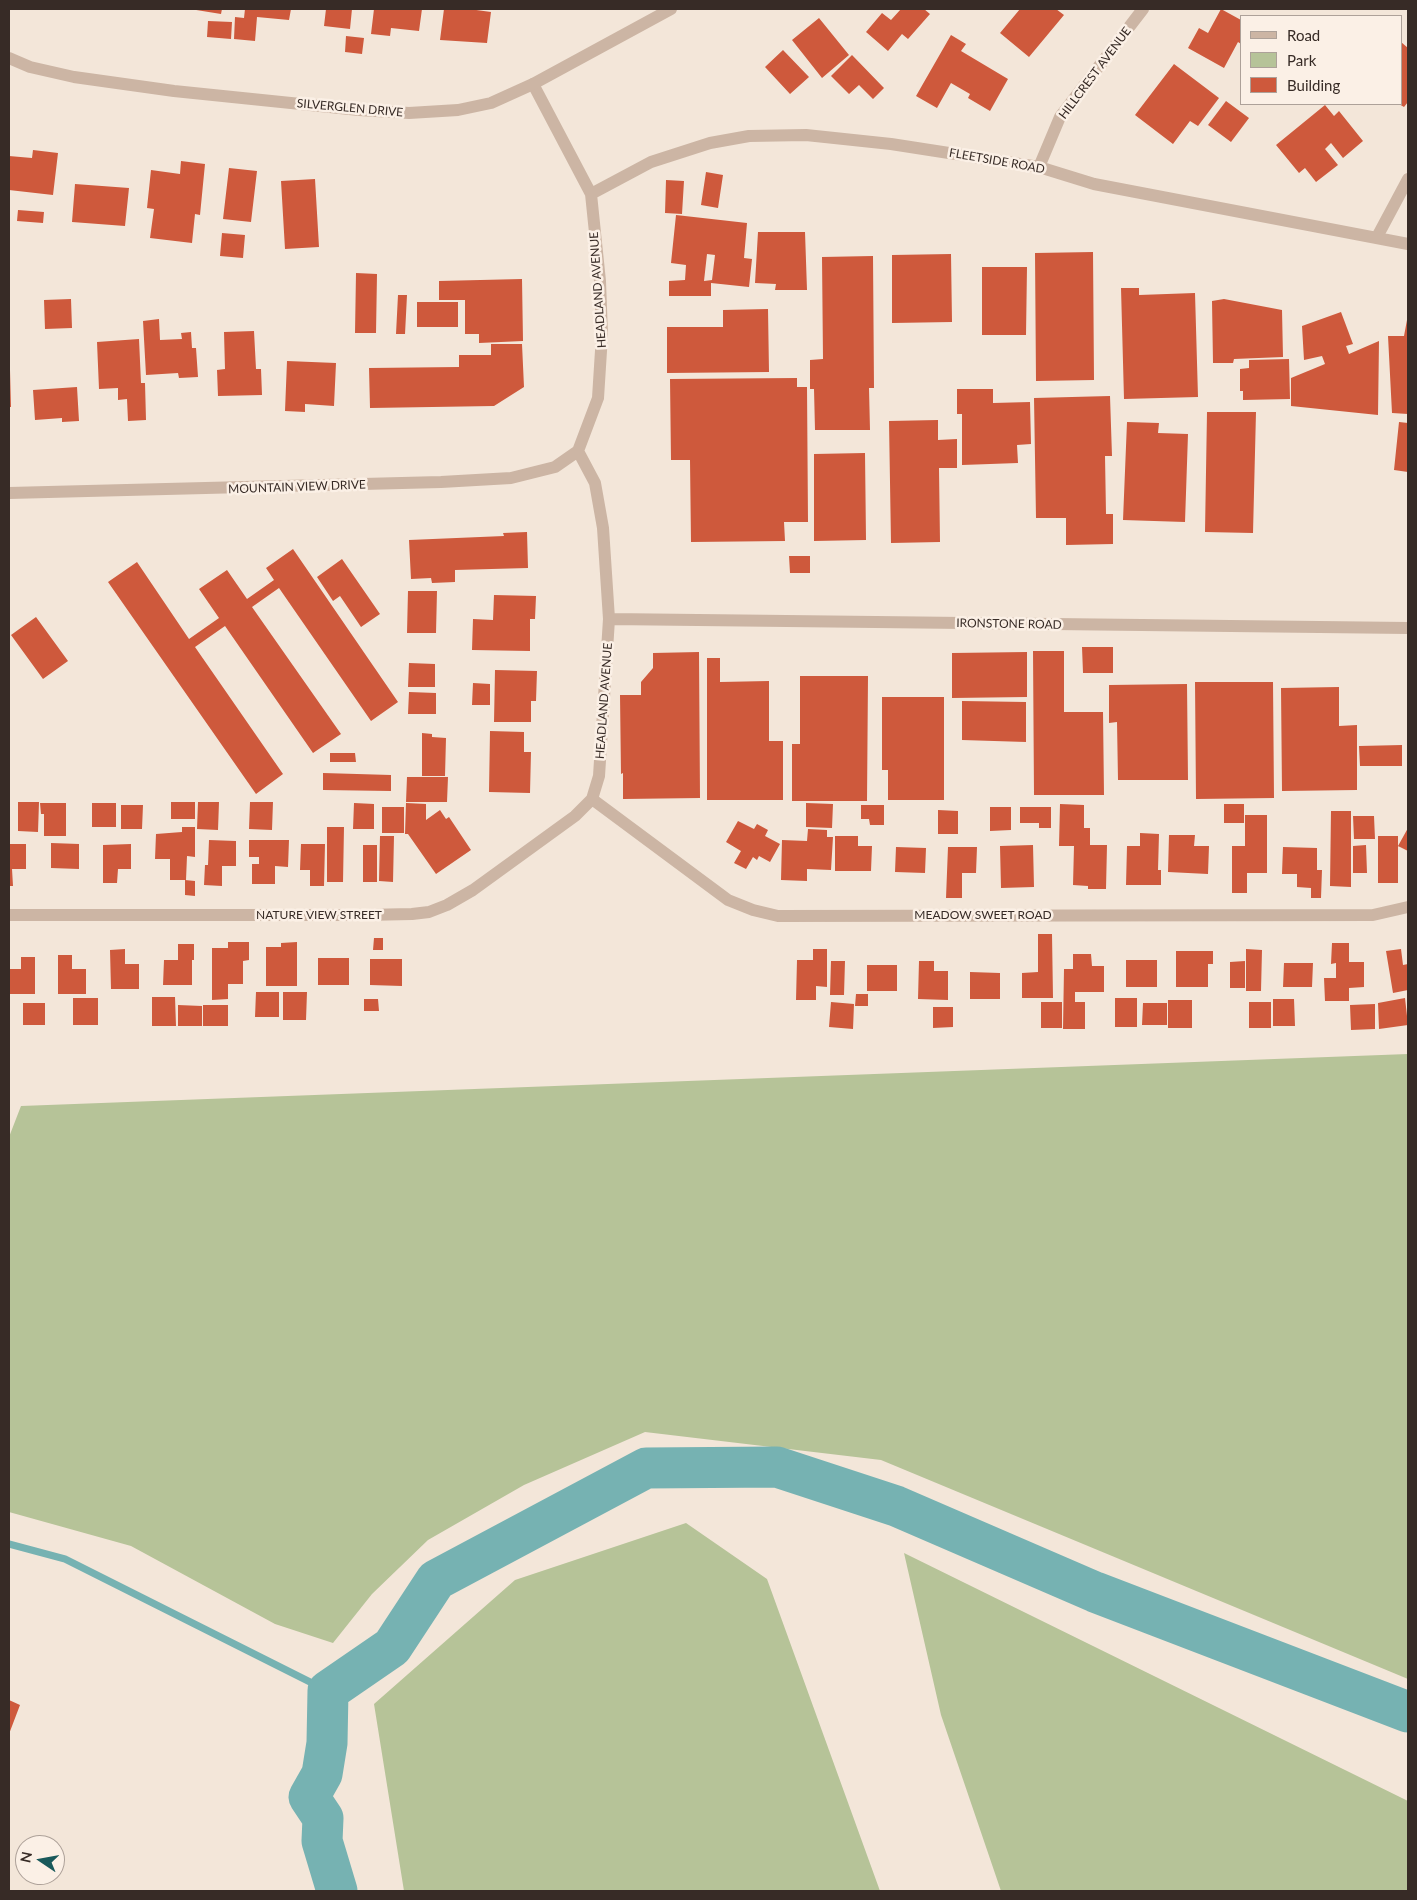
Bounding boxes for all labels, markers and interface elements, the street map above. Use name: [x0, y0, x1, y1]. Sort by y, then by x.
legend: [1240, 15, 1402, 105]
street label: HILLCREST AVENUE: [1056, 24, 1134, 122]
text: Road: [1287, 26, 1320, 44]
text: Park: [1287, 51, 1316, 69]
text: Building: [1287, 76, 1340, 94]
street label: SILVERGLEN DRIVE: [296, 96, 404, 120]
street label: FLEETSIDE ROAD: [948, 145, 1046, 177]
street label: HEADLAND AVENUE: [587, 231, 609, 349]
street label: MOUNTAIN VIEW DRIVE: [228, 477, 366, 497]
street label: IRONSTONE ROAD: [956, 616, 1062, 632]
street label: HEADLAND AVENUE: [593, 642, 615, 760]
street label: NATURE VIEW STREET: [256, 908, 382, 922]
street label: MEADOW SWEET ROAD: [914, 908, 1052, 922]
north arrow: [15, 1835, 65, 1885]
text: N: [16, 1850, 35, 1864]

